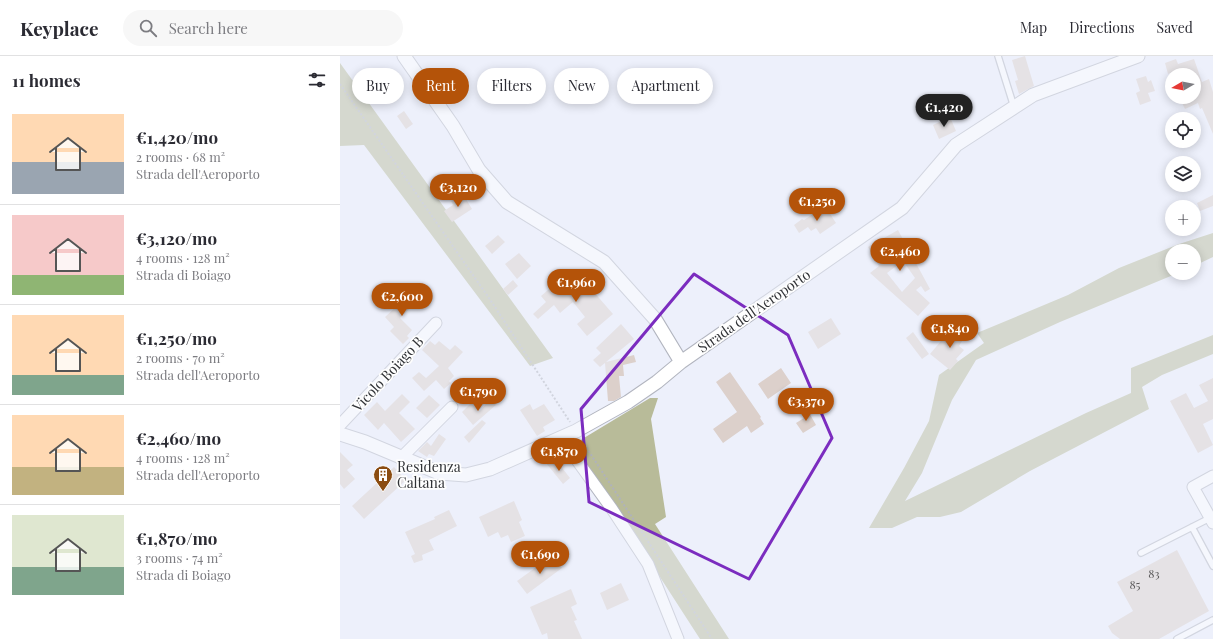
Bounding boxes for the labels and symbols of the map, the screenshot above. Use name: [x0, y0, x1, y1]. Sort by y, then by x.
north arrow: [1165, 68, 1201, 104]
pin: €1,420: [911, 94, 977, 128]
pin: €3,120: [425, 174, 491, 208]
pin: €1,250: [784, 188, 850, 222]
pin: €2,460: [867, 238, 933, 272]
street label: Strada dell'Aeroporto: [694, 264, 814, 357]
pin: €1,960: [543, 269, 609, 303]
pin: €2,600: [369, 283, 435, 317]
pin: €1,840: [917, 315, 983, 349]
street label: Vicolo Boiago B: [347, 332, 428, 416]
pin: €1,790: [445, 378, 511, 412]
pin: €3,370: [773, 388, 839, 422]
pin: €1,870: [526, 438, 592, 472]
place label: Residenza Caltana: [397, 457, 461, 492]
building icon: Residenza Caltana: [372, 464, 394, 492]
pin: €1,690: [507, 541, 573, 575]
house number: 83: [1148, 565, 1160, 581]
house number: 85: [1129, 576, 1141, 592]

